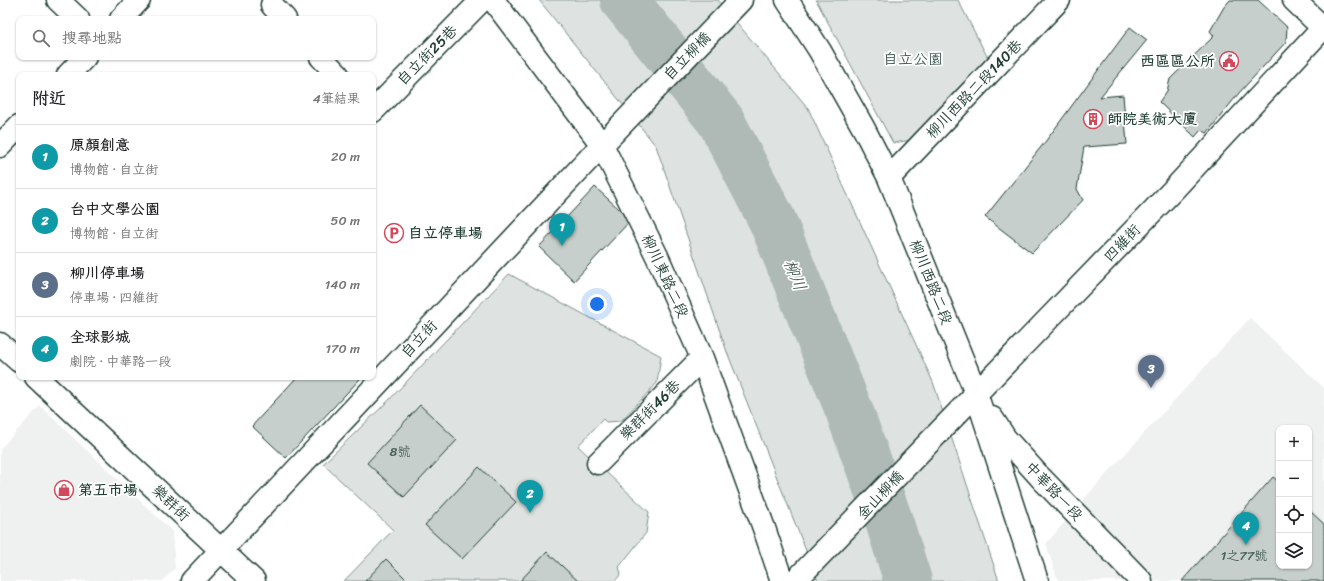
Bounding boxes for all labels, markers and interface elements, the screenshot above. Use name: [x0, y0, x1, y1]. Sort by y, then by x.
search box: [16, 16, 376, 60]
street label: 自立街25巷: [390, 18, 464, 92]
text: 搜尋地點: [62, 25, 122, 51]
street label: 自立柳橋: [657, 25, 717, 87]
icon: search: [30, 27, 52, 49]
street label: 柳川西路二段140巷: [919, 33, 1029, 145]
park label: 自立公園: [883, 46, 943, 72]
place label: 西區區公所: [1140, 48, 1215, 74]
public building icon: 西區區公所: [1218, 50, 1240, 72]
text: 附近: [32, 83, 66, 113]
text: 4筆結果: [313, 87, 360, 110]
place label: 師院美術大廈: [1107, 106, 1197, 132]
building icon: 師院美術大廈: [1082, 108, 1104, 130]
text: 原顏創意: [70, 132, 130, 158]
text: 1: [42, 145, 48, 168]
text: 20 m: [331, 145, 360, 168]
text: 博物館 · 自立街: [70, 158, 158, 181]
text: 台中文學公園: [70, 196, 160, 222]
text: 2: [41, 209, 49, 232]
text: 50 m: [330, 209, 360, 232]
pin: 1: [549, 213, 575, 246]
street label: 四維街: [1097, 218, 1147, 268]
place label: 自立停車場: [408, 220, 483, 246]
text: 博物館 · 自立街: [70, 222, 158, 245]
parking icon: 自立停車場: [383, 222, 405, 244]
street label: 柳川東路二段: [634, 230, 696, 322]
street label: 柳川西路二段: [902, 235, 960, 329]
water label: 柳川: [776, 255, 815, 296]
text: 柳川停車場: [70, 260, 145, 286]
text: 3: [41, 273, 49, 296]
text: 140 m: [325, 273, 360, 296]
text: 停車場 · 四維街: [70, 286, 158, 309]
your location: [587, 294, 607, 314]
street label: 自立街: [394, 314, 444, 364]
text: 全球影城: [70, 324, 130, 350]
text: 4: [41, 337, 49, 360]
text: 170 m: [325, 337, 360, 360]
text: 劇院 · 中華路一段: [70, 350, 171, 373]
pin: 3: [1138, 355, 1164, 388]
street label: 樂群街46巷: [613, 373, 687, 447]
map controls: [1276, 425, 1312, 569]
button: +: [1276, 425, 1312, 461]
house number: 8號: [390, 440, 410, 463]
street label: 中華路一段: [1019, 455, 1089, 527]
button: −: [1276, 461, 1312, 497]
street label: 金山柳橋: [850, 464, 910, 526]
place label: 第五市場: [78, 477, 138, 503]
street label: 樂群街: [146, 478, 196, 528]
shop icon: 第五市場: [53, 479, 75, 501]
pin: 2: [517, 480, 543, 513]
button: locate: [1276, 497, 1312, 533]
pin: 4: [1233, 512, 1259, 545]
button: layers: [1276, 533, 1312, 569]
house number: 1之77號: [1221, 544, 1267, 567]

